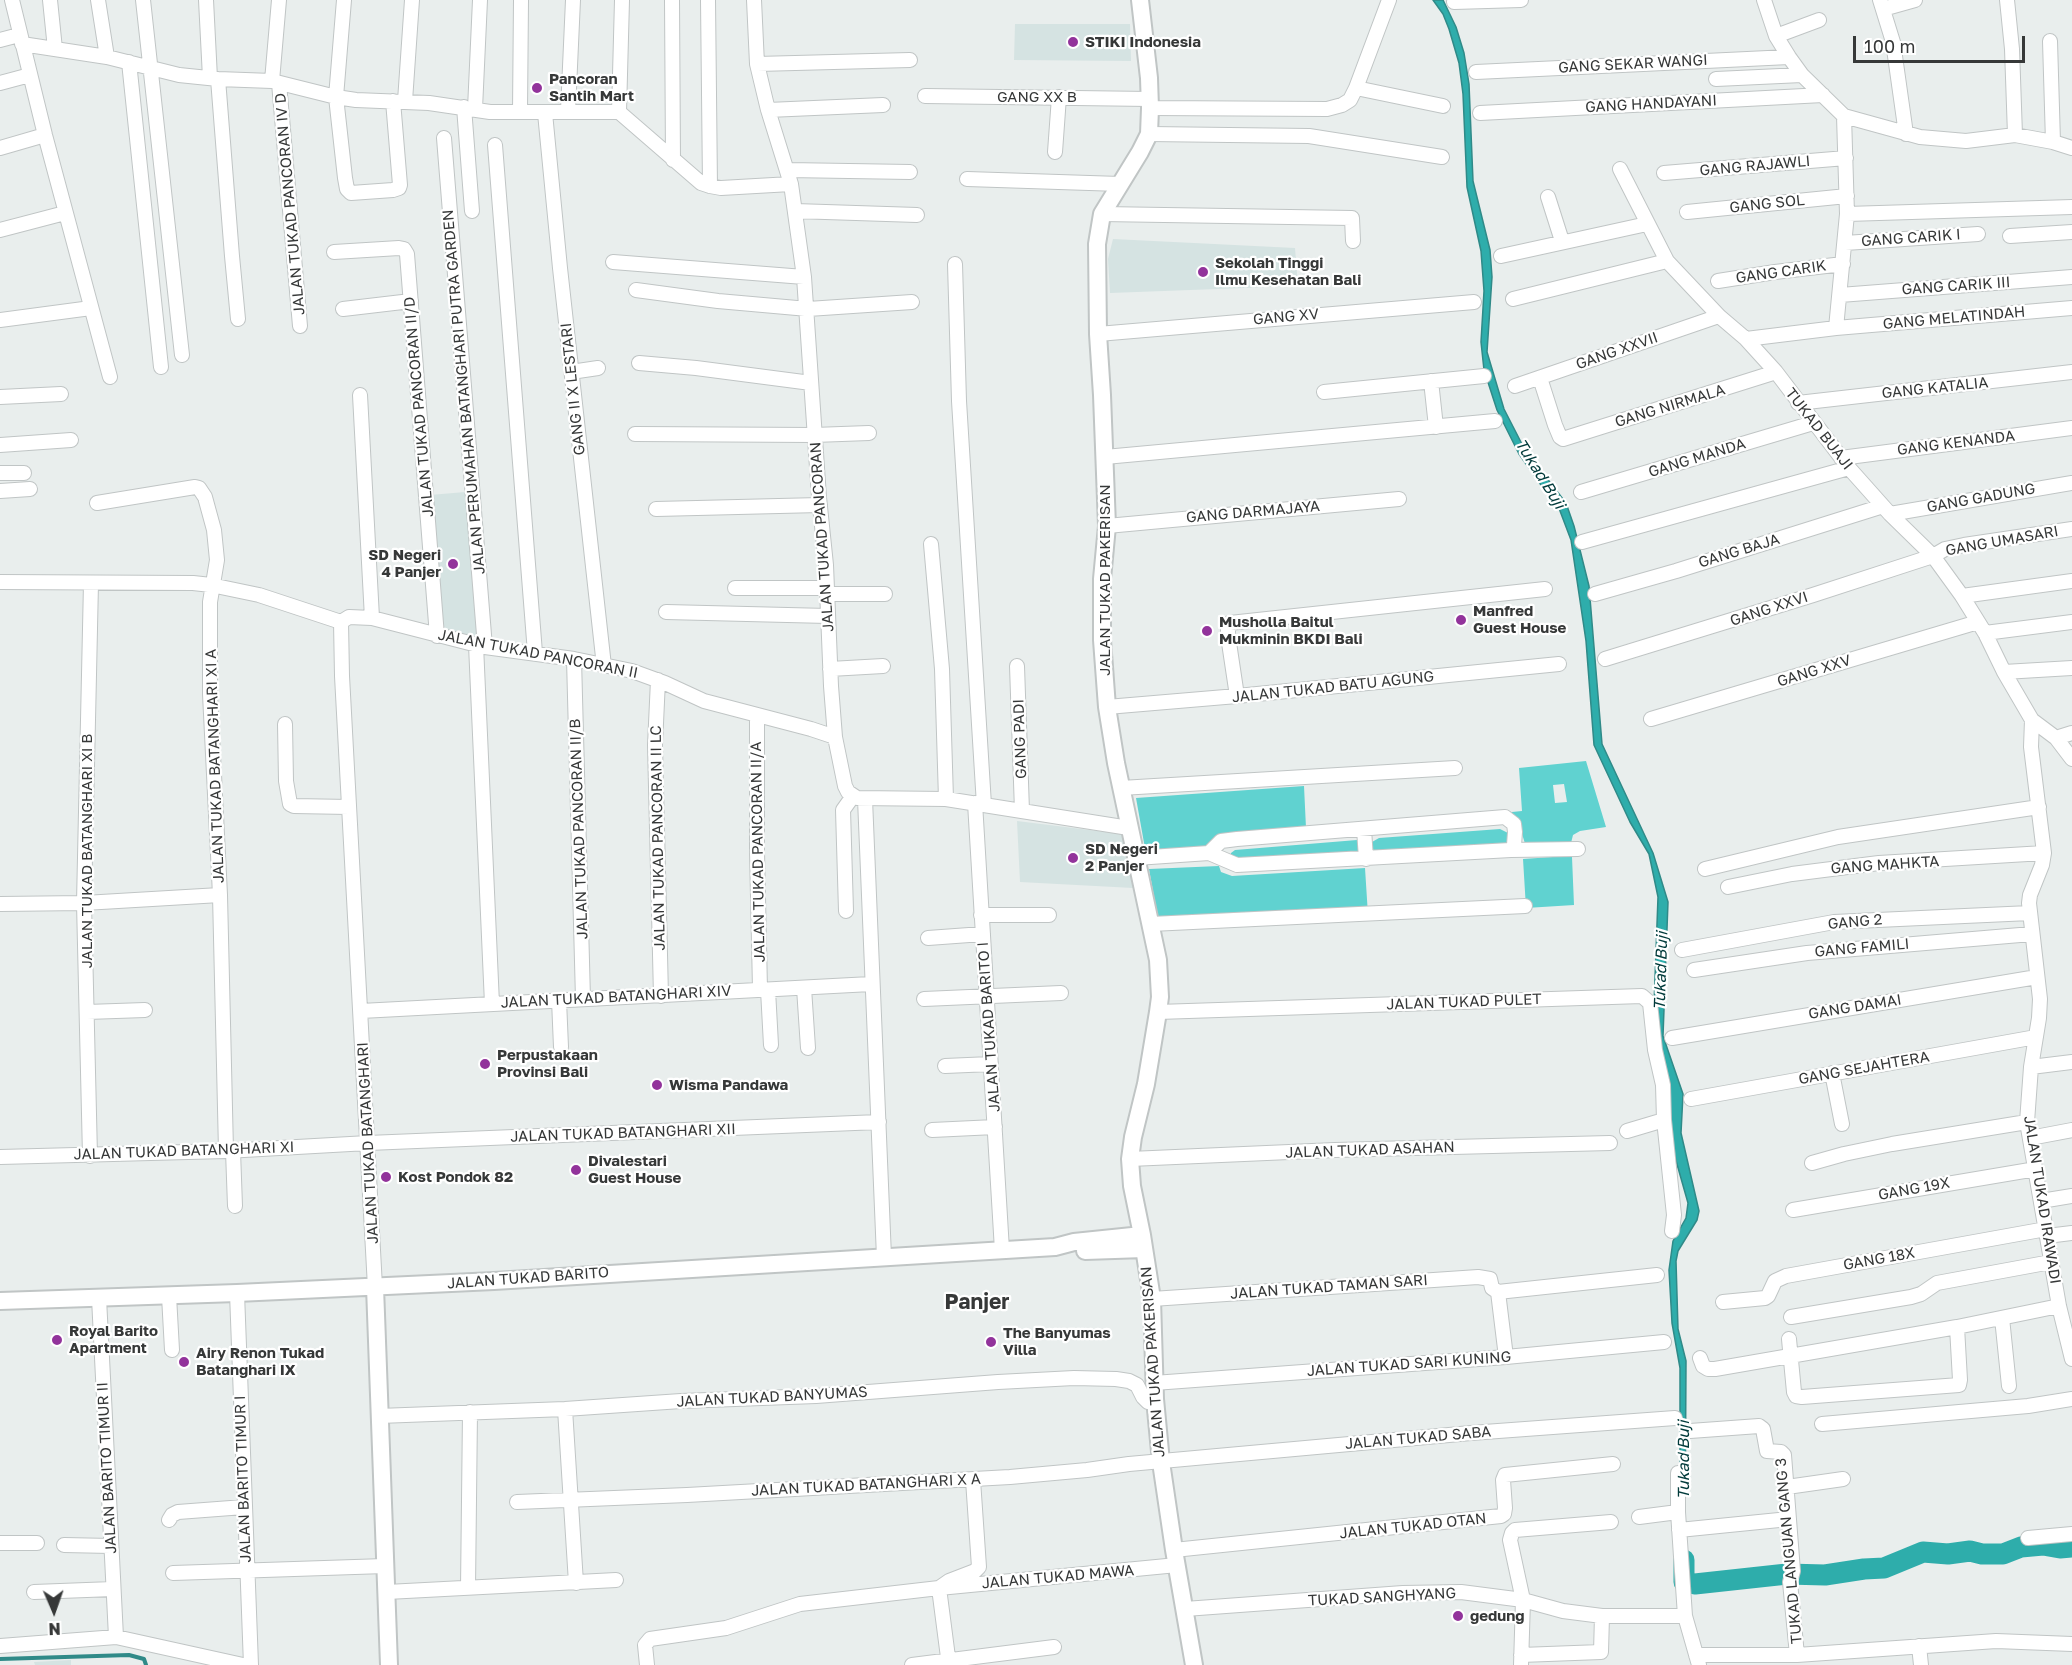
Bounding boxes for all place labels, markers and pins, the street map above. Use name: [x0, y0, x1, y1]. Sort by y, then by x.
place label: STIKI Indonesia: [1085, 33, 1201, 51]
marker: STIKI Indonesia: [1066, 35, 1080, 49]
place label: Pancoran Santih Mart: [549, 70, 634, 105]
marker: Pancoran Santih Mart: [530, 81, 544, 95]
place label: Sekolah Tinggi Ilmu Kesehatan Bali: [1215, 254, 1361, 289]
marker: Sekolah Tinggi Ilmu Kesehatan Bali: [1196, 265, 1210, 279]
place label: SD Negeri 4 Panjer: [368, 546, 441, 581]
marker: SD Negeri 4 Panjer: [446, 557, 460, 571]
place label: Manfred Guest House: [1473, 602, 1566, 637]
place label: Musholla Baitul Mukminin BKDI Bali: [1219, 613, 1363, 648]
marker: Manfred Guest House: [1454, 613, 1468, 627]
marker: Musholla Baitul Mukminin BKDI Bali: [1200, 624, 1214, 638]
place label: SD Negeri 2 Panjer: [1085, 840, 1158, 875]
marker: SD Negeri 2 Panjer: [1066, 851, 1080, 865]
place label: Perpustakaan Provinsi Bali: [497, 1046, 598, 1081]
marker: Perpustakaan Provinsi Bali: [478, 1057, 492, 1071]
place label: Wisma Pandawa: [669, 1076, 788, 1094]
marker: Wisma Pandawa: [650, 1078, 664, 1092]
place label: Divalestari Guest House: [588, 1152, 681, 1187]
marker: Divalestari Guest House: [569, 1163, 583, 1177]
place label: Kost Pondok 82: [398, 1168, 513, 1186]
marker: Kost Pondok 82: [379, 1170, 393, 1184]
place label: Royal Barito Apartment: [69, 1322, 158, 1357]
place label: The Banyumas Villa: [1003, 1324, 1111, 1359]
marker: Royal Barito Apartment: [50, 1333, 64, 1347]
marker: The Banyumas Villa: [984, 1335, 998, 1349]
place label: Airy Renon Tukad Batanghari IX: [196, 1344, 324, 1379]
marker: Airy Renon Tukad Batanghari IX: [177, 1355, 191, 1369]
place label: gedung: [1470, 1607, 1525, 1625]
marker: gedung: [1451, 1609, 1465, 1623]

